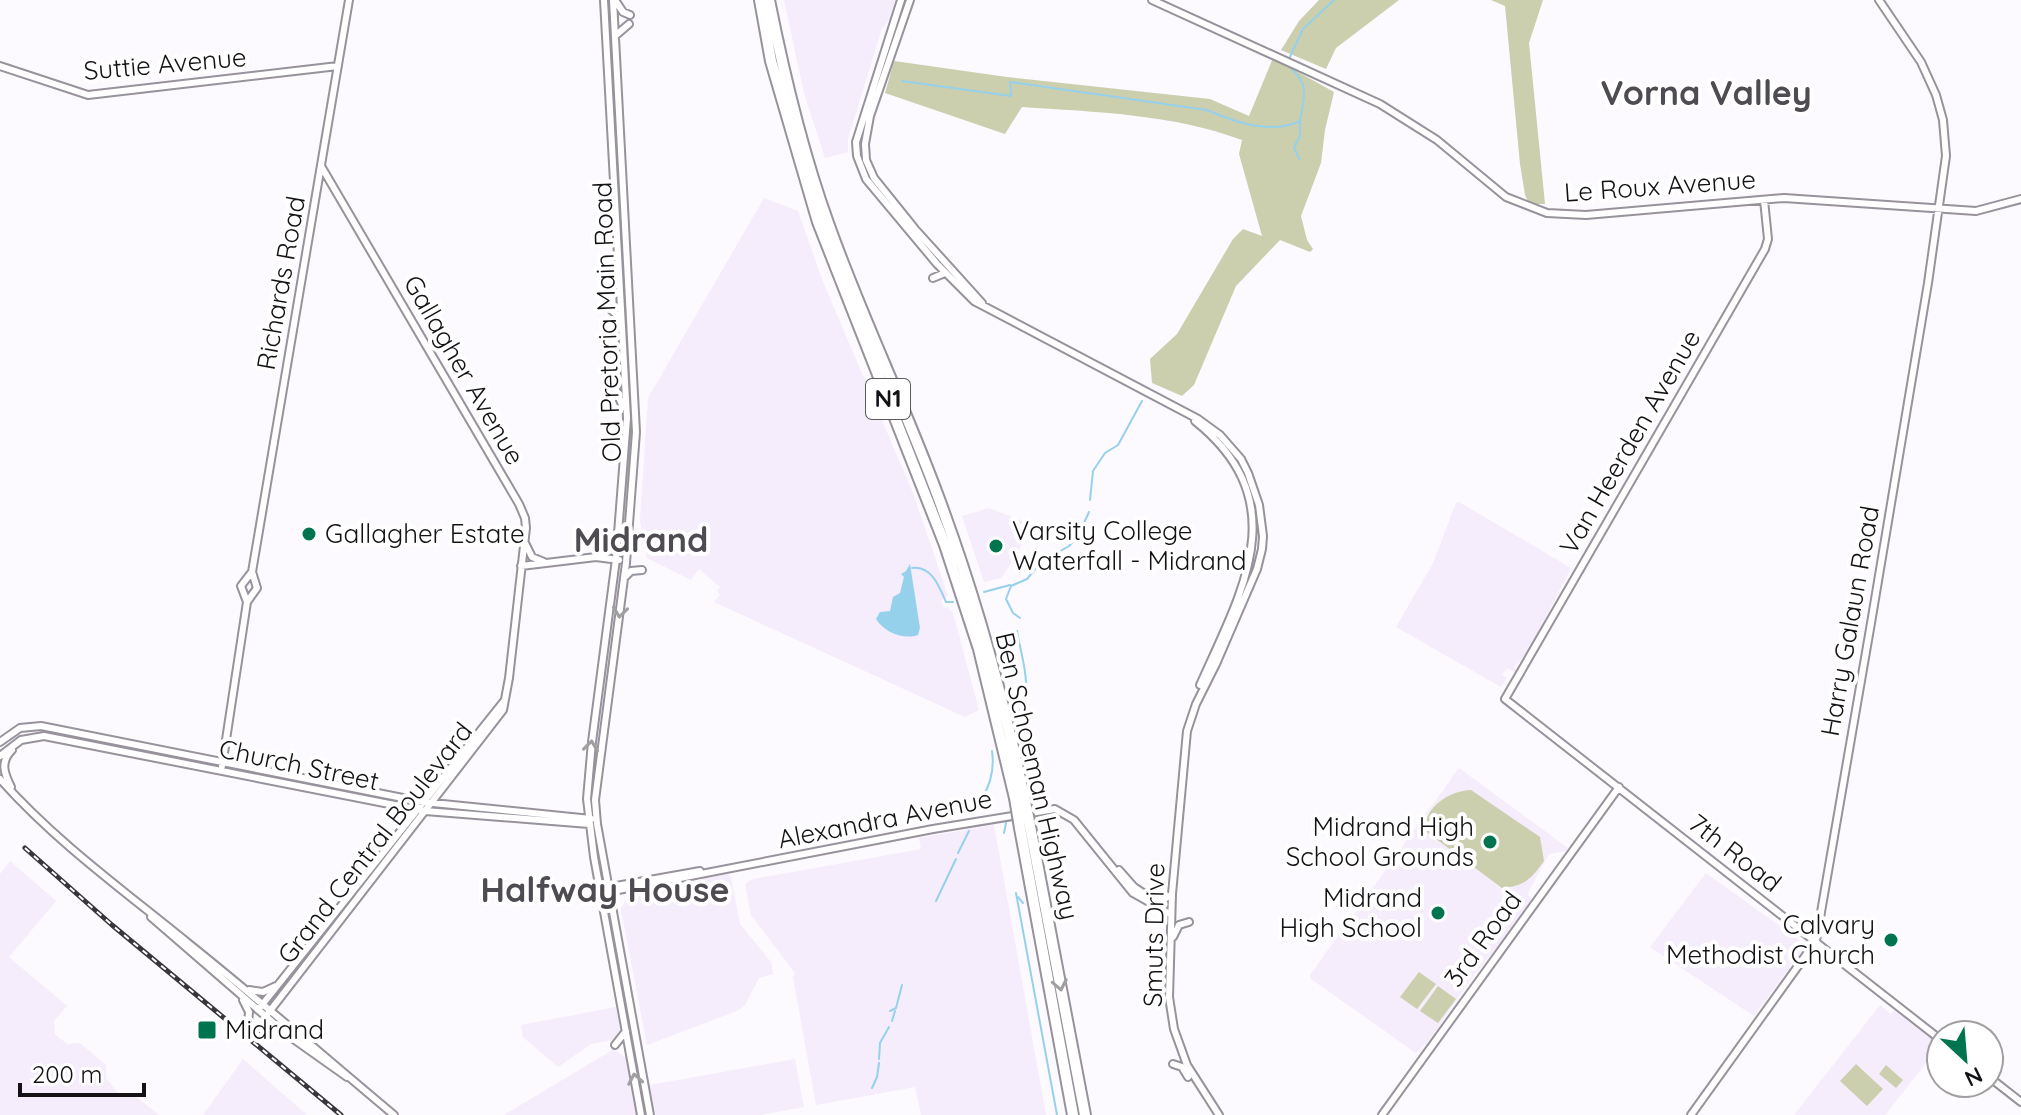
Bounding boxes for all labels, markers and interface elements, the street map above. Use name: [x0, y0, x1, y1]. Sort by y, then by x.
street label: Suttie Avenue: [82, 40, 248, 87]
district label: Vorna Valley: [1600, 71, 1812, 114]
street label: Le Roux Avenue: [1563, 162, 1757, 209]
street label: Old Pretoria Main Road: [585, 181, 628, 463]
street label: Richards Road: [249, 193, 312, 372]
street label: Gallagher Avenue: [397, 269, 532, 471]
street label: Van Heerden Avenue: [1552, 324, 1707, 560]
road number: N1: [866, 379, 910, 419]
street label: Harry Galaun Road: [1813, 503, 1886, 739]
place label: Varsity College Waterfall - Midrand: [1012, 514, 1247, 577]
place label: Gallagher Estate: [325, 517, 525, 550]
district label: Midrand: [574, 518, 708, 561]
marker: Gallagher Estate: [300, 525, 318, 543]
marker: Varsity College Waterfall - Midrand: [987, 537, 1005, 555]
one-way arrow: [612, 605, 629, 619]
street label: Ben Schoeman Highway: [988, 629, 1087, 923]
street label: Grand Central Boulevard: [270, 715, 479, 970]
street label: Church Street: [216, 731, 382, 798]
one-way arrow: [583, 740, 600, 753]
street label: Alexandra Avenue: [775, 782, 995, 855]
street label: 7th Road: [1682, 806, 1788, 899]
place label: Midrand High School Grounds: [1286, 810, 1474, 873]
marker: Midrand High School Grounds: [1481, 833, 1499, 851]
street label: Smuts Drive: [1136, 863, 1171, 1007]
district label: Halfway House: [480, 868, 730, 911]
place label: Midrand High School: [1279, 881, 1422, 944]
street label: 3rd Road: [1437, 884, 1528, 993]
marker: Midrand High School: [1429, 904, 1447, 922]
place label: Calvary Methodist Church: [1666, 908, 1875, 971]
marker: Calvary Methodist Church: [1882, 931, 1900, 949]
one-way arrow: [1051, 978, 1068, 992]
place label: Midrand: [225, 1013, 324, 1046]
marker: Midrand: [196, 1019, 218, 1041]
north arrow: [1925, 1019, 2005, 1099]
scale bar: [20, 1047, 144, 1097]
text: 200 m: [32, 1059, 102, 1089]
text: N: [1960, 1061, 1987, 1093]
one-way arrow: [627, 1072, 644, 1085]

